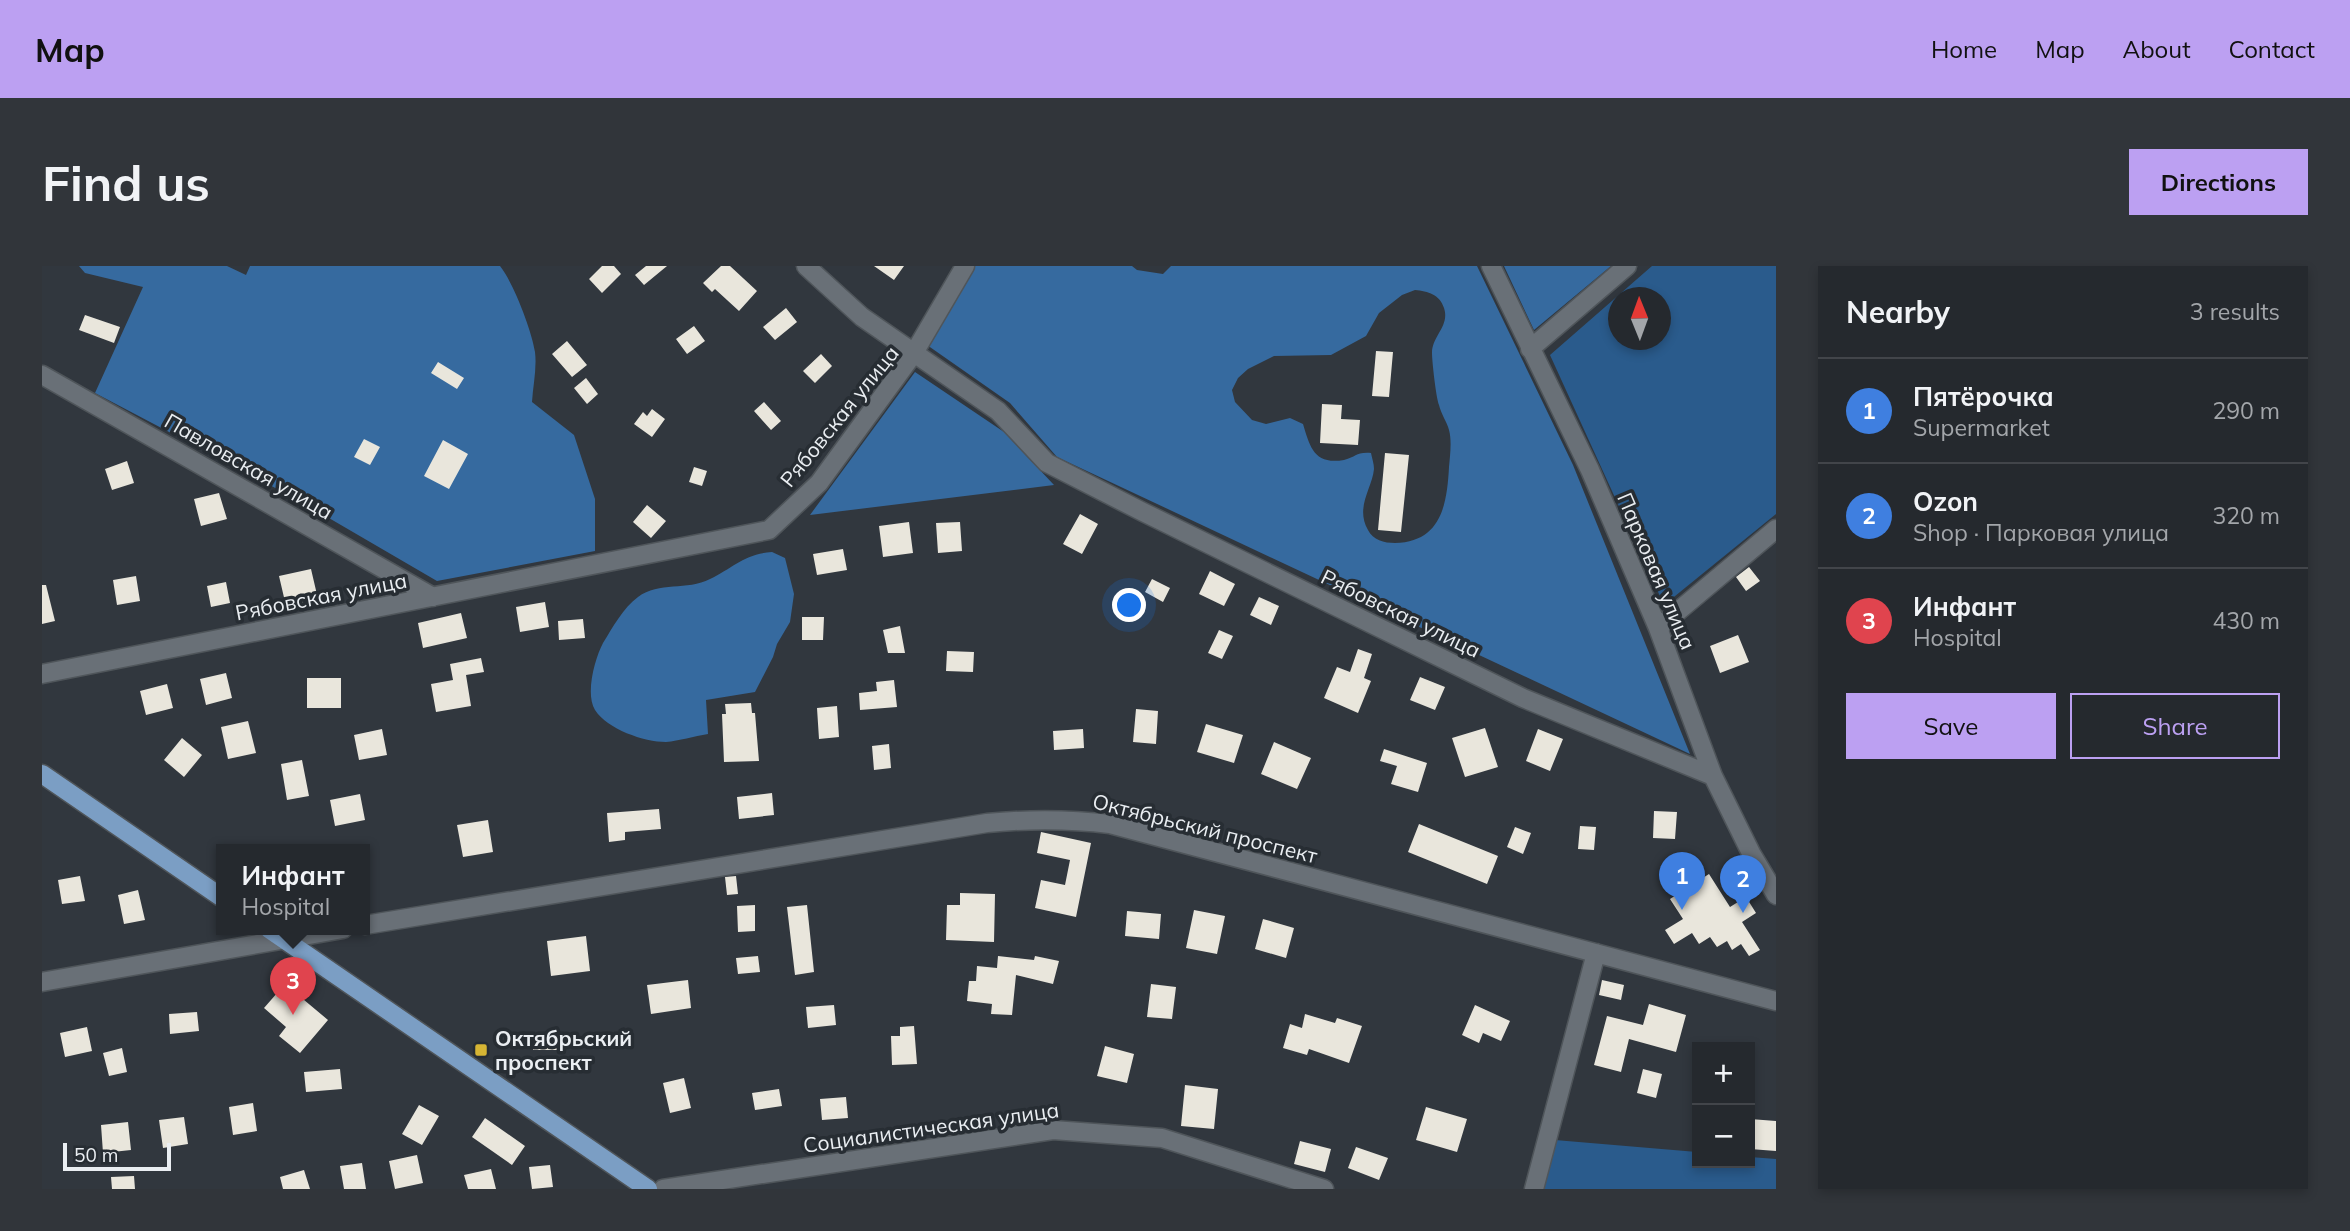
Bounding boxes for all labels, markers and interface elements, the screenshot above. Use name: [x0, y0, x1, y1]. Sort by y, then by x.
text: Map: [35, 29, 105, 70]
text: Home: [1931, 34, 1997, 64]
text: Map: [2035, 34, 2085, 64]
text: About: [2123, 34, 2191, 64]
text: Contact: [2229, 34, 2315, 64]
button: Directions: [2129, 149, 2308, 215]
text: Find us: [42, 152, 210, 213]
north arrow: [1608, 287, 1671, 350]
text: Nearby: [1846, 293, 1950, 331]
text: 3 results: [2190, 297, 2280, 326]
street label: Рябовская улица: [774, 340, 904, 492]
text: Пятёрочка: [1913, 380, 2054, 413]
text: 1: [1862, 396, 1876, 425]
text: 290 m: [2212, 396, 2280, 425]
street label: Павловская улица: [160, 407, 338, 525]
text: Supermarket: [1913, 413, 2050, 442]
text: Ozon: [1913, 485, 1978, 518]
street label: Парковая улица: [1612, 489, 1702, 653]
text: 2: [1862, 501, 1876, 530]
text: 320 m: [2212, 501, 2280, 530]
text: Shop · Парковая улица: [1913, 518, 2169, 547]
street label: Рябовская улица: [1317, 563, 1485, 663]
street label: Рябовская улица: [233, 567, 409, 625]
your location: [1112, 588, 1146, 622]
text: Инфант: [1913, 590, 2016, 623]
text: 3: [1862, 606, 1876, 635]
text: 430 m: [2212, 606, 2280, 635]
text: Hospital: [1913, 623, 2002, 652]
button: Save: [1846, 693, 2056, 759]
button: Share: [2070, 693, 2280, 759]
street label: Октябрьский проспект: [1090, 787, 1320, 869]
popup: [216, 844, 370, 935]
pin: 1: [1659, 852, 1705, 910]
pin: 2: [1720, 855, 1766, 913]
text: Инфант: [241, 859, 345, 892]
text: Hospital: [241, 892, 330, 921]
pin: 3: [270, 957, 316, 1015]
place label: Октябрьский проспект: [495, 1025, 632, 1075]
marker: Октябрьский проспект: [473, 1042, 489, 1058]
map controls: [1692, 1042, 1755, 1168]
button: +: [1692, 1042, 1755, 1105]
street label: Социалистическая улица: [801, 1096, 1061, 1158]
button: −: [1692, 1105, 1755, 1168]
scale bar: [63, 1140, 172, 1172]
text: 50 m: [74, 1143, 118, 1167]

